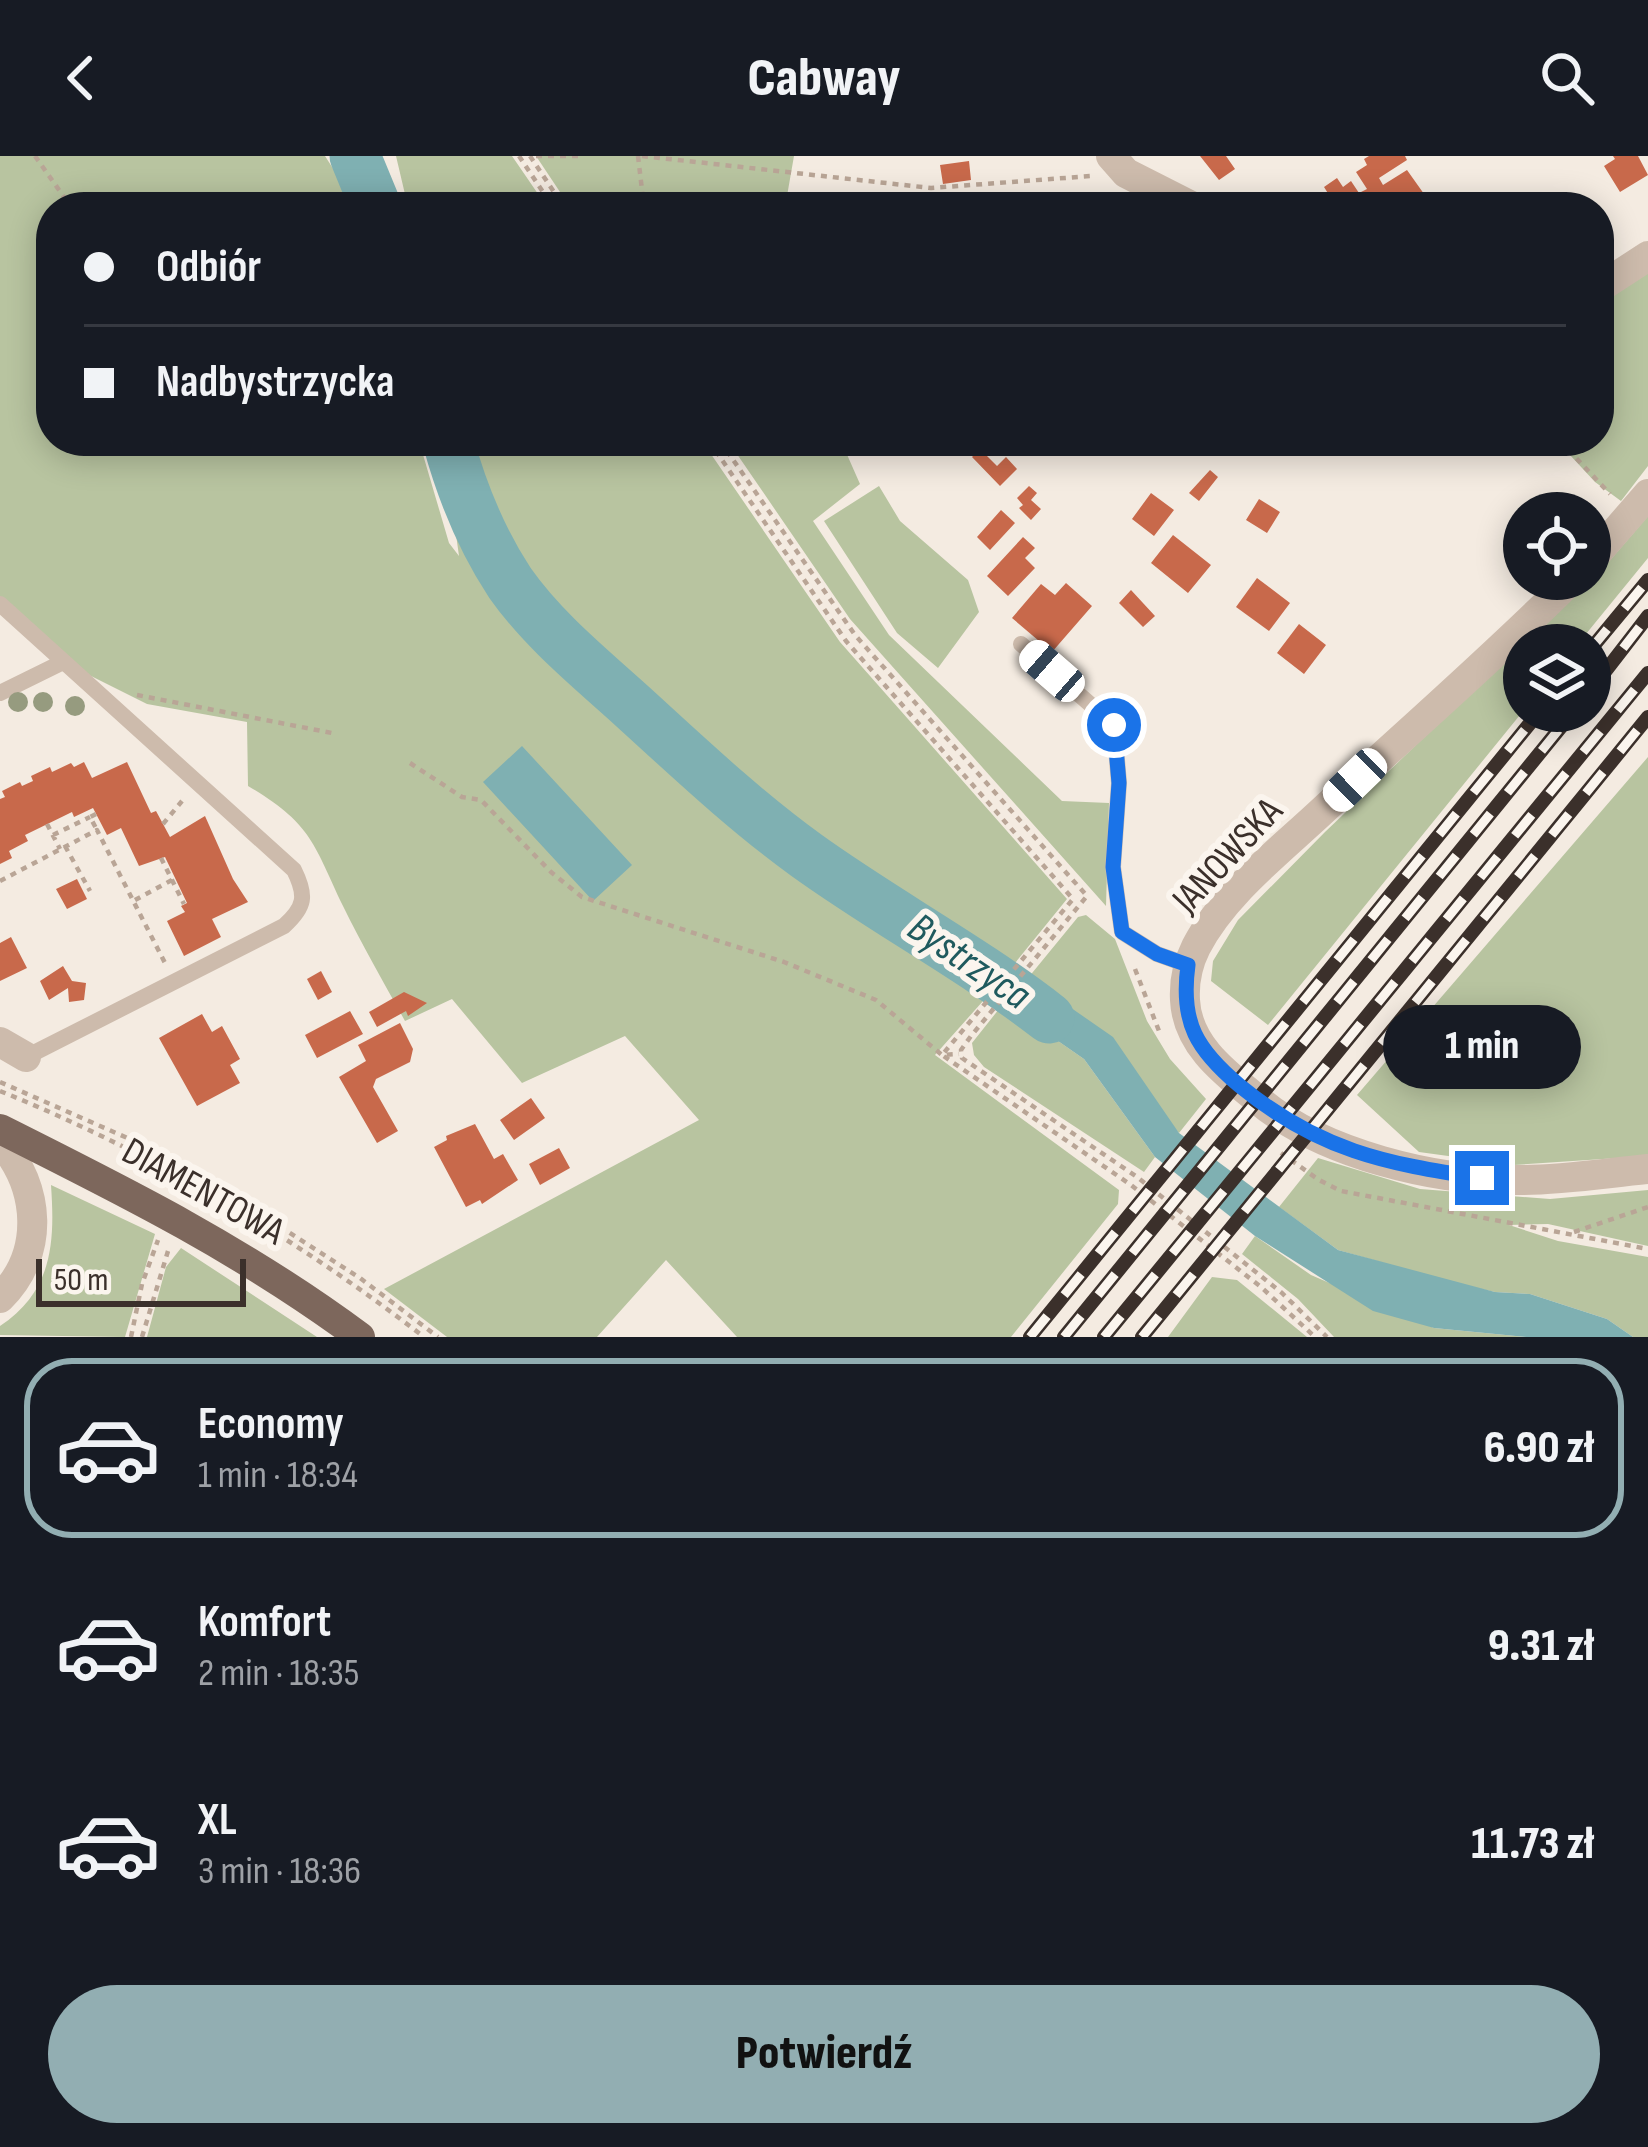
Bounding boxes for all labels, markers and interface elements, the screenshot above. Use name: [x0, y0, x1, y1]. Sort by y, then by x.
icon: back: [48, 45, 114, 111]
icon: search: [1534, 45, 1600, 111]
text: Cabway: [748, 46, 900, 111]
text: Odbiór: [156, 240, 261, 295]
text: Nadbystrzycka: [156, 355, 394, 410]
map controls: [1503, 492, 1611, 732]
button: locate: [1503, 492, 1611, 600]
button: layers: [1503, 624, 1611, 732]
car: [1013, 634, 1091, 708]
route start: [1087, 698, 1141, 752]
car: [1317, 742, 1393, 818]
street label: JANOWSKA: [1162, 789, 1293, 924]
water label: Bystrzyca: [898, 903, 1040, 1021]
callout: 1 min: [1383, 1004, 1581, 1088]
text: 1 min: [1445, 1023, 1519, 1070]
street label: DIAMENTOWA: [114, 1128, 293, 1256]
route end: [1455, 1151, 1509, 1205]
scale bar: [36, 1253, 246, 1306]
text: 50 m: [54, 1260, 108, 1300]
icon: car: [54, 1394, 162, 1502]
text: Economy: [198, 1397, 344, 1452]
text: 6.90 zł: [1484, 1421, 1594, 1476]
text: 1 min · 18:34: [198, 1452, 358, 1499]
icon: car: [54, 1592, 162, 1700]
text: Komfort: [198, 1595, 331, 1650]
text: 9.31 zł: [1488, 1619, 1594, 1674]
text: 2 min · 18:35: [198, 1650, 360, 1697]
icon: car: [54, 1790, 162, 1898]
text: XL: [198, 1793, 237, 1848]
text: 11.73 zł: [1471, 1817, 1594, 1872]
text: 3 min · 18:36: [198, 1848, 361, 1895]
button: Potwierdź: [48, 1985, 1600, 2123]

